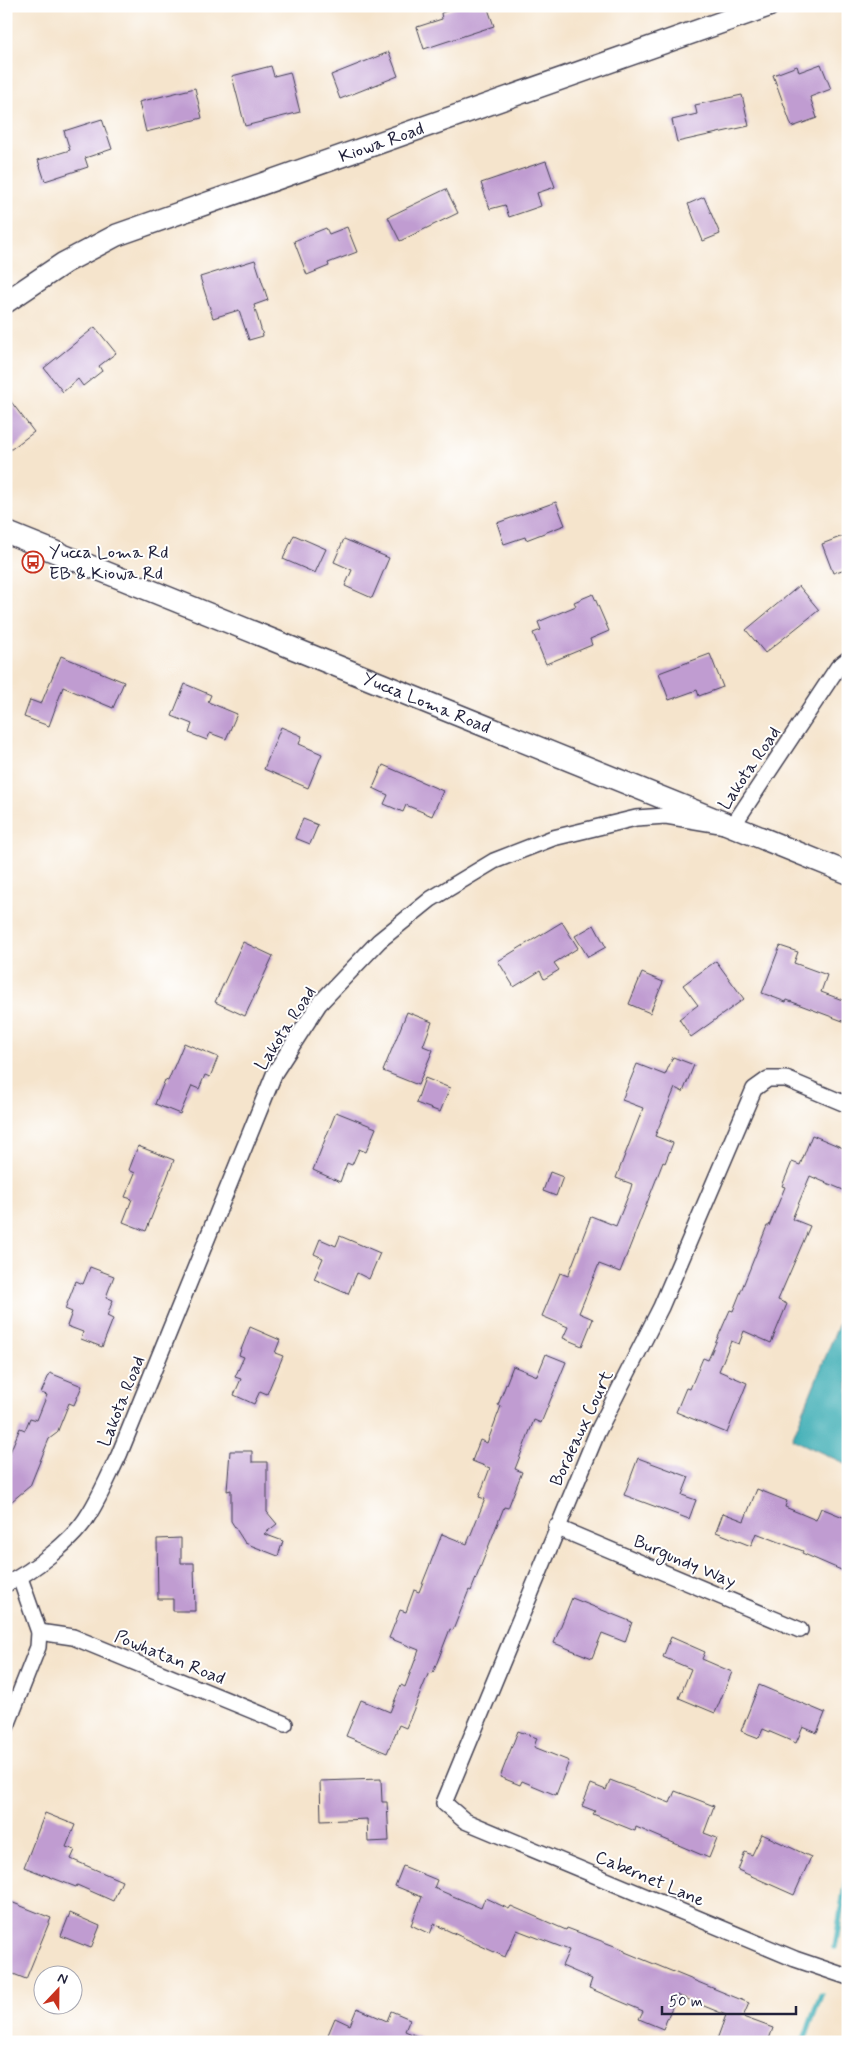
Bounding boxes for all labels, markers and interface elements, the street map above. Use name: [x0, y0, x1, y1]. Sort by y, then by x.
street label: Kiowa Road: [336, 117, 427, 169]
place label: Yucca Loma Rd EB & Kiowa Rd: [49, 541, 169, 586]
bus stop icon: Yucca Loma Rd EB & Kiowa Rd: [21, 550, 45, 574]
street label: Yucca Loma Road: [359, 667, 494, 740]
street label: Lakota Road: [713, 722, 787, 815]
street label: Lakota Road: [250, 982, 322, 1075]
street label: Lakota Road: [93, 1352, 151, 1450]
street label: Bordeaux Court: [545, 1366, 619, 1490]
street label: Burgundy Way: [629, 1530, 740, 1595]
street label: Powhatan Road: [111, 1625, 228, 1691]
street label: Cabernet Lane: [591, 1845, 708, 1913]
north arrow: [32, 1966, 82, 2016]
text: N: [55, 1969, 70, 1989]
scale bar: [662, 1983, 795, 2015]
text: 50 m: [669, 1992, 703, 2012]

